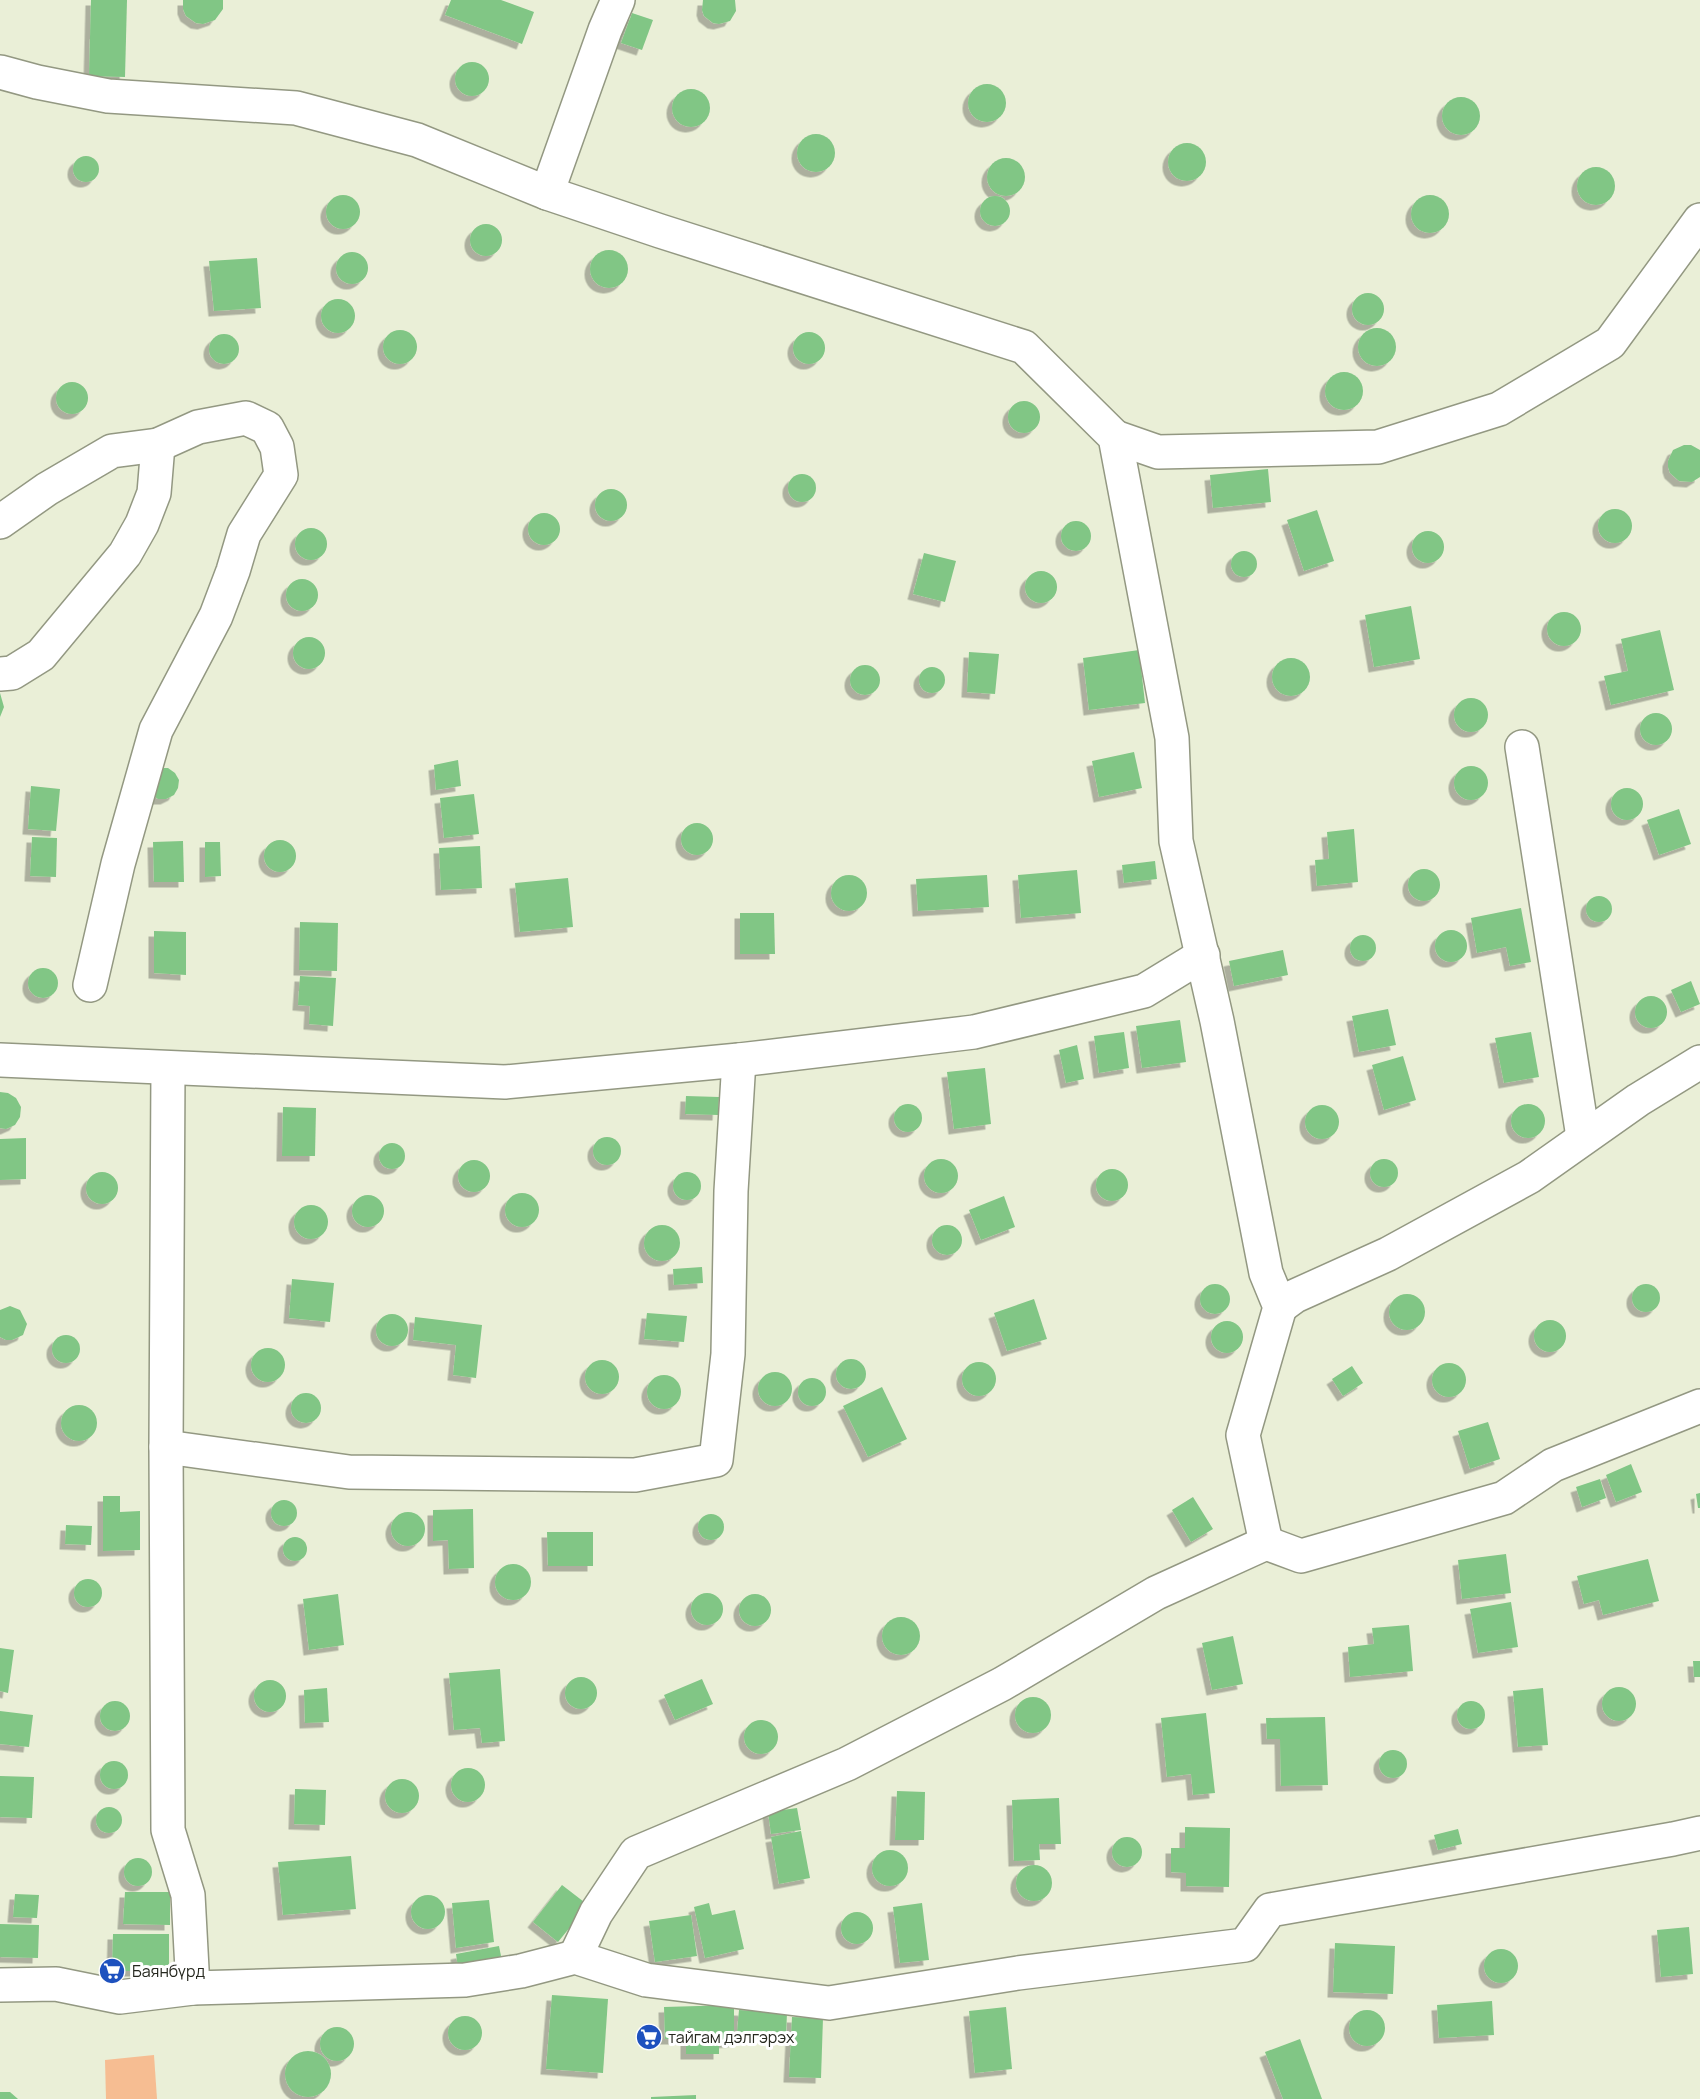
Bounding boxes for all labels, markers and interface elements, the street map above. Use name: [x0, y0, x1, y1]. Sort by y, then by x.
supermarket icon: Баянбүрд: [97, 1956, 127, 1986]
place label: Баянбүрд: [132, 1960, 205, 1982]
supermarket icon: тайгам дэлгэрэх: [634, 2022, 664, 2052]
place label: тайгам дэлгэрэх: [668, 2026, 795, 2048]

